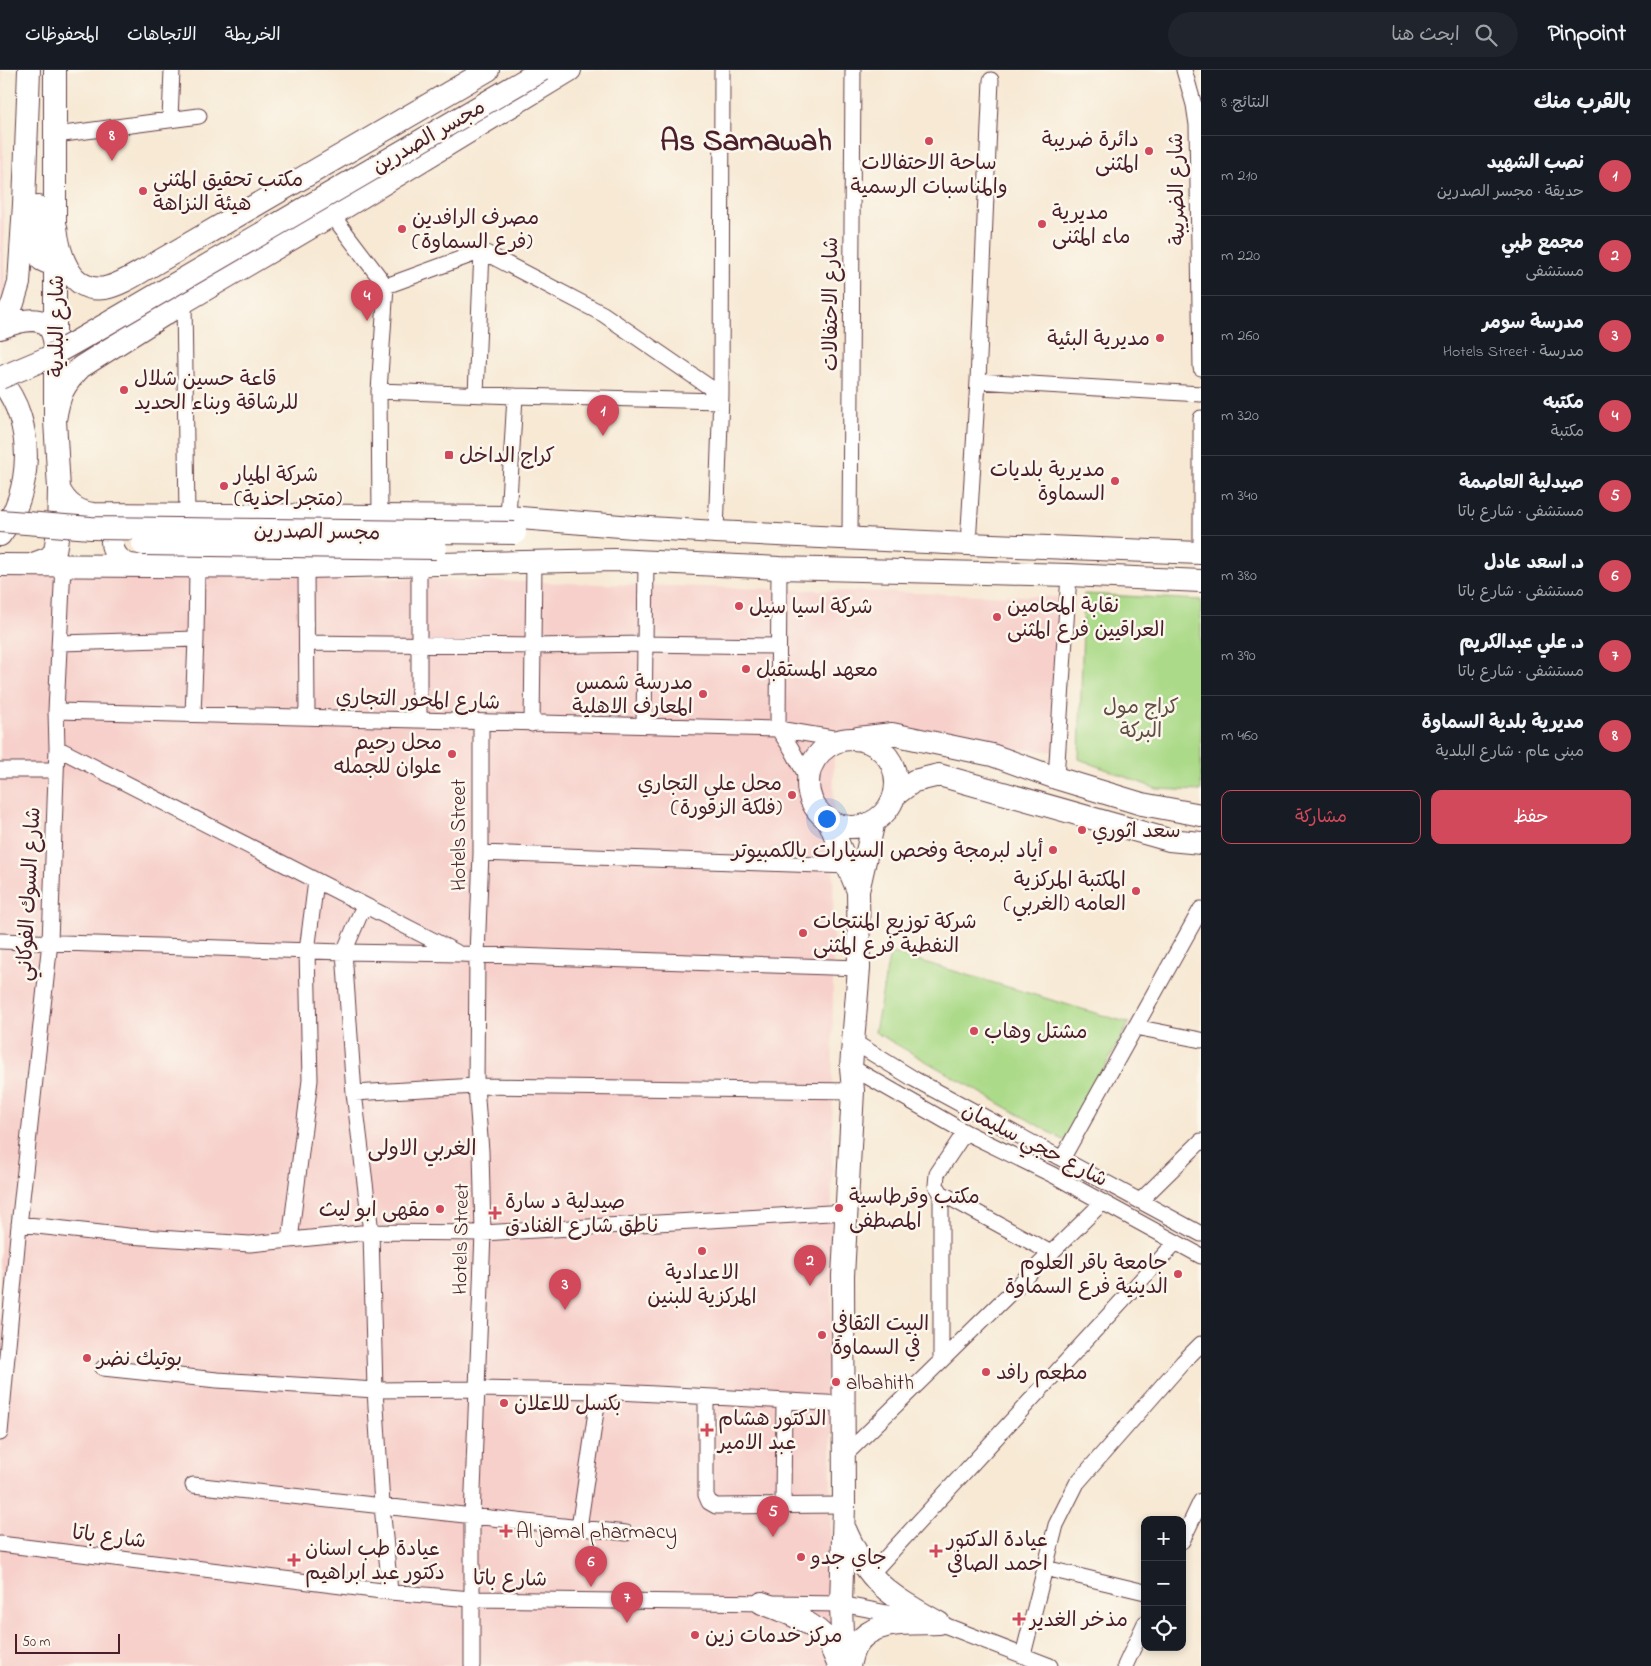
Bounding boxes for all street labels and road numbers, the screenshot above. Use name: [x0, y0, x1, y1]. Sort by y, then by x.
street label: مجسر الصدرين: [367, 93, 491, 182]
street label: شارع الضريبة: [1162, 132, 1194, 246]
street label: شارع الاحتفالات: [817, 237, 847, 371]
street label: شارع البلدية: [43, 275, 73, 377]
street label: مجسر الصدرين: [253, 517, 381, 549]
street label: شارع المحور التجاري: [335, 683, 501, 719]
street label: Hotels Street: [445, 779, 475, 891]
street label: شارع السوك الفوكاني: [10, 806, 52, 982]
street label: شارع حجي سليمان: [955, 1096, 1112, 1197]
street label: Hotels Street: [446, 1183, 478, 1295]
street label: شارع باتا: [70, 1519, 148, 1557]
street label: شارع باتا: [473, 1564, 547, 1596]

